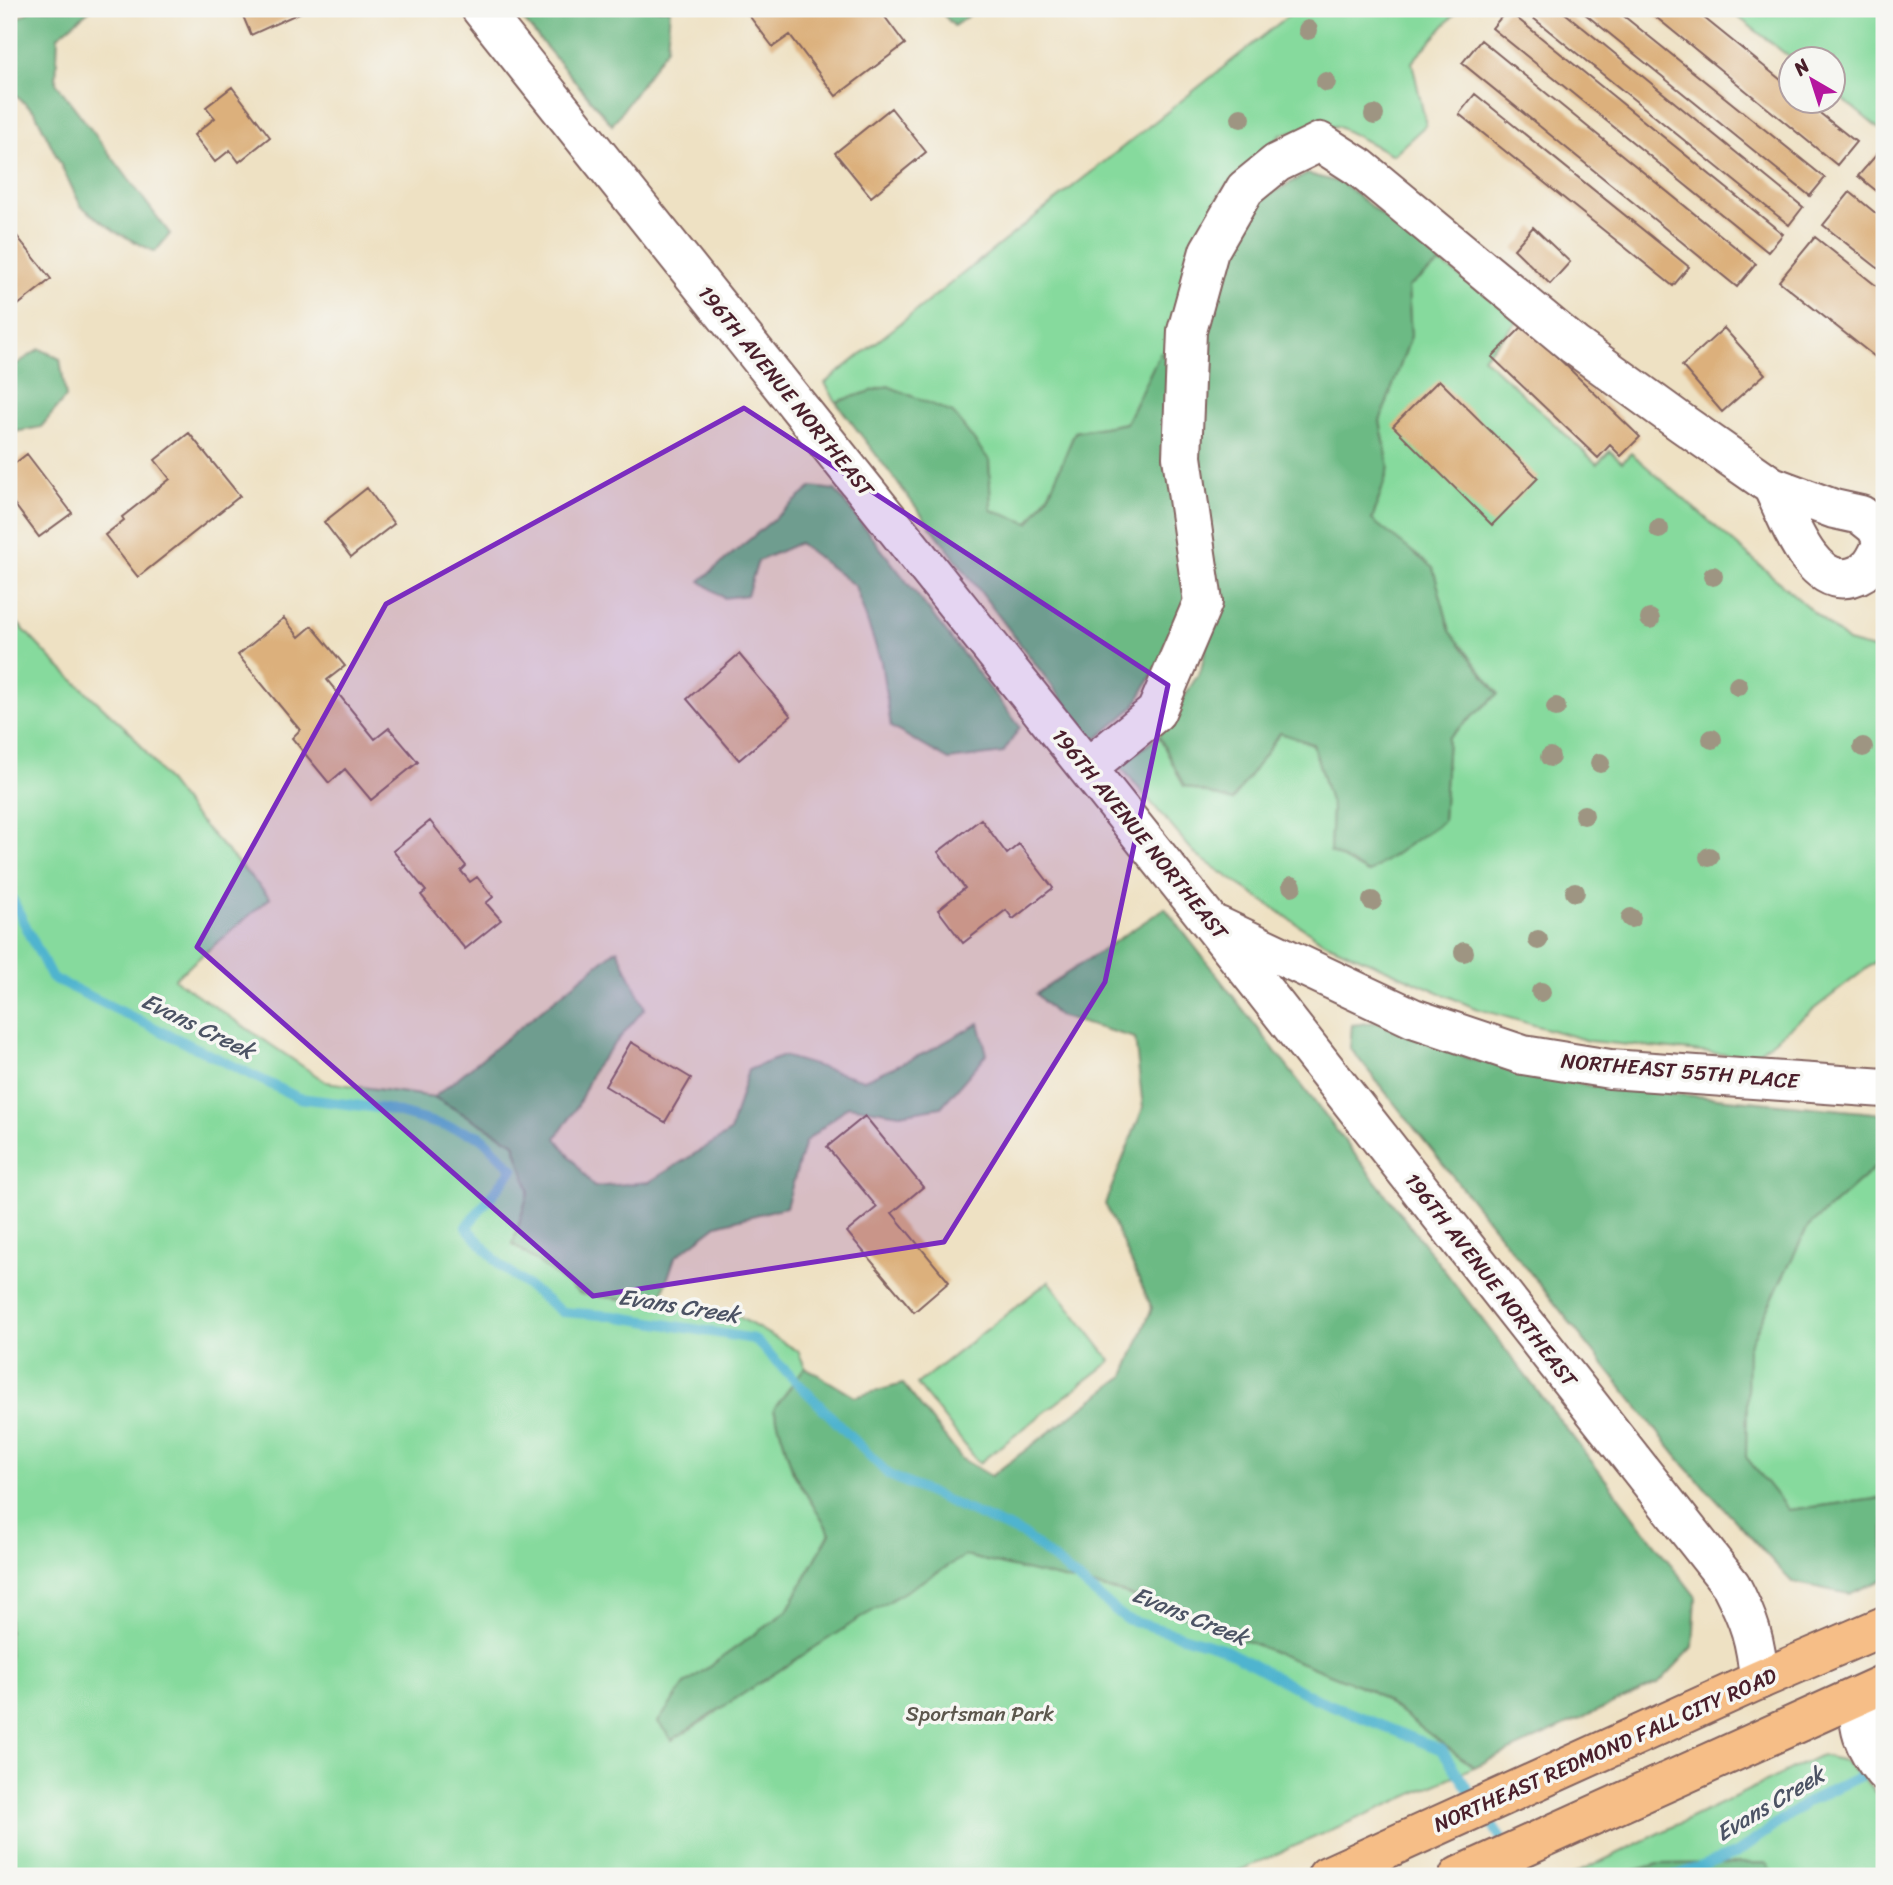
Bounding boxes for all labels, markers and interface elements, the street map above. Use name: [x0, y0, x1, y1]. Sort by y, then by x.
north arrow: [1778, 46, 1848, 116]
text: N: [1785, 50, 1818, 85]
street label: 196TH AVENUE NORTHEAST: [688, 276, 885, 507]
street label: 196TH AVENUE NORTHEAST: [1042, 719, 1239, 950]
water label: Evans Creek: [134, 981, 264, 1072]
street label: NORTHEAST 55TH PLACE: [1560, 1042, 1802, 1100]
street label: 196TH AVENUE NORTHEAST: [1395, 1164, 1588, 1397]
water label: Evans Creek: [616, 1276, 745, 1336]
water label: Evans Creek: [1126, 1574, 1257, 1659]
street label: NORTHEAST REDMOND FALL CITY ROAD: [1427, 1657, 1783, 1843]
park label: Sportsman Park: [906, 1695, 1054, 1733]
water label: Evans Creek: [1707, 1754, 1835, 1853]

